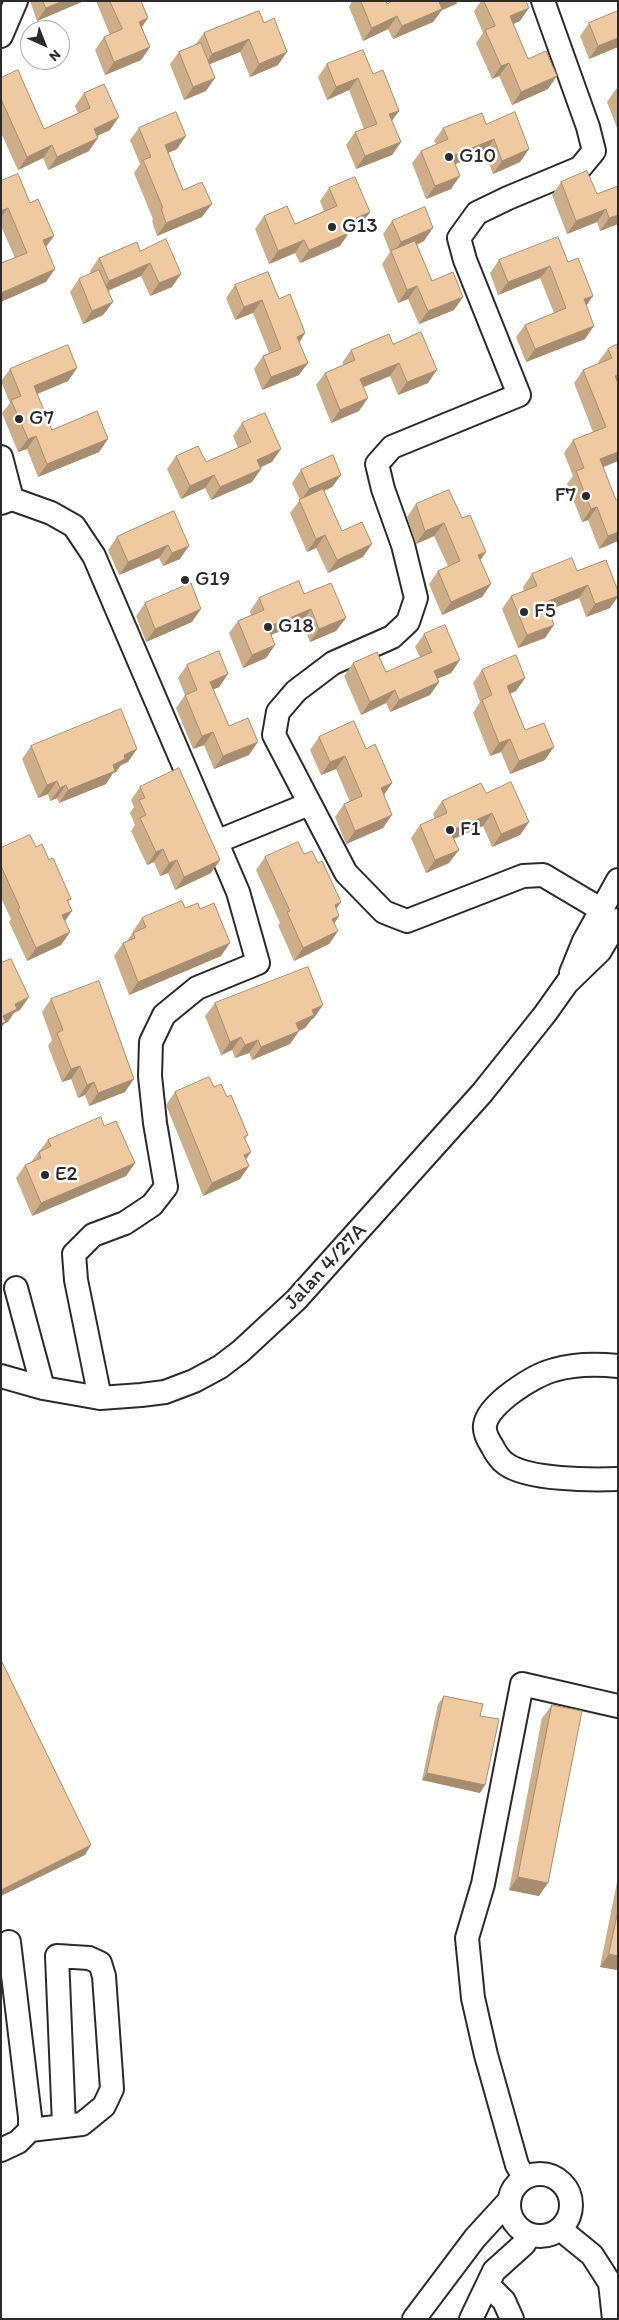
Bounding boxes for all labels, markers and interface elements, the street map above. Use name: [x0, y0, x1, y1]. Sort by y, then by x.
north arrow: [20, 20, 70, 70]
text: N: [46, 46, 64, 65]
place label: G10: [459, 144, 496, 170]
marker: G10: [443, 151, 455, 163]
place label: G13: [342, 214, 378, 240]
marker: G13: [326, 221, 338, 233]
place label: G7: [29, 406, 54, 432]
marker: G7: [13, 413, 25, 425]
place label: F7: [555, 483, 576, 509]
marker: F7: [580, 490, 592, 502]
place label: G19: [195, 567, 230, 593]
marker: G19: [179, 574, 191, 586]
place label: F5: [534, 599, 556, 625]
marker: F5: [518, 606, 530, 618]
place label: G18: [278, 614, 314, 640]
marker: G18: [262, 621, 274, 633]
place label: F1: [460, 817, 481, 843]
marker: F1: [444, 824, 456, 836]
place label: E2: [55, 1162, 78, 1188]
marker: E2: [39, 1169, 51, 1181]
street label: Jalan 4/27A: [280, 1218, 372, 1316]

